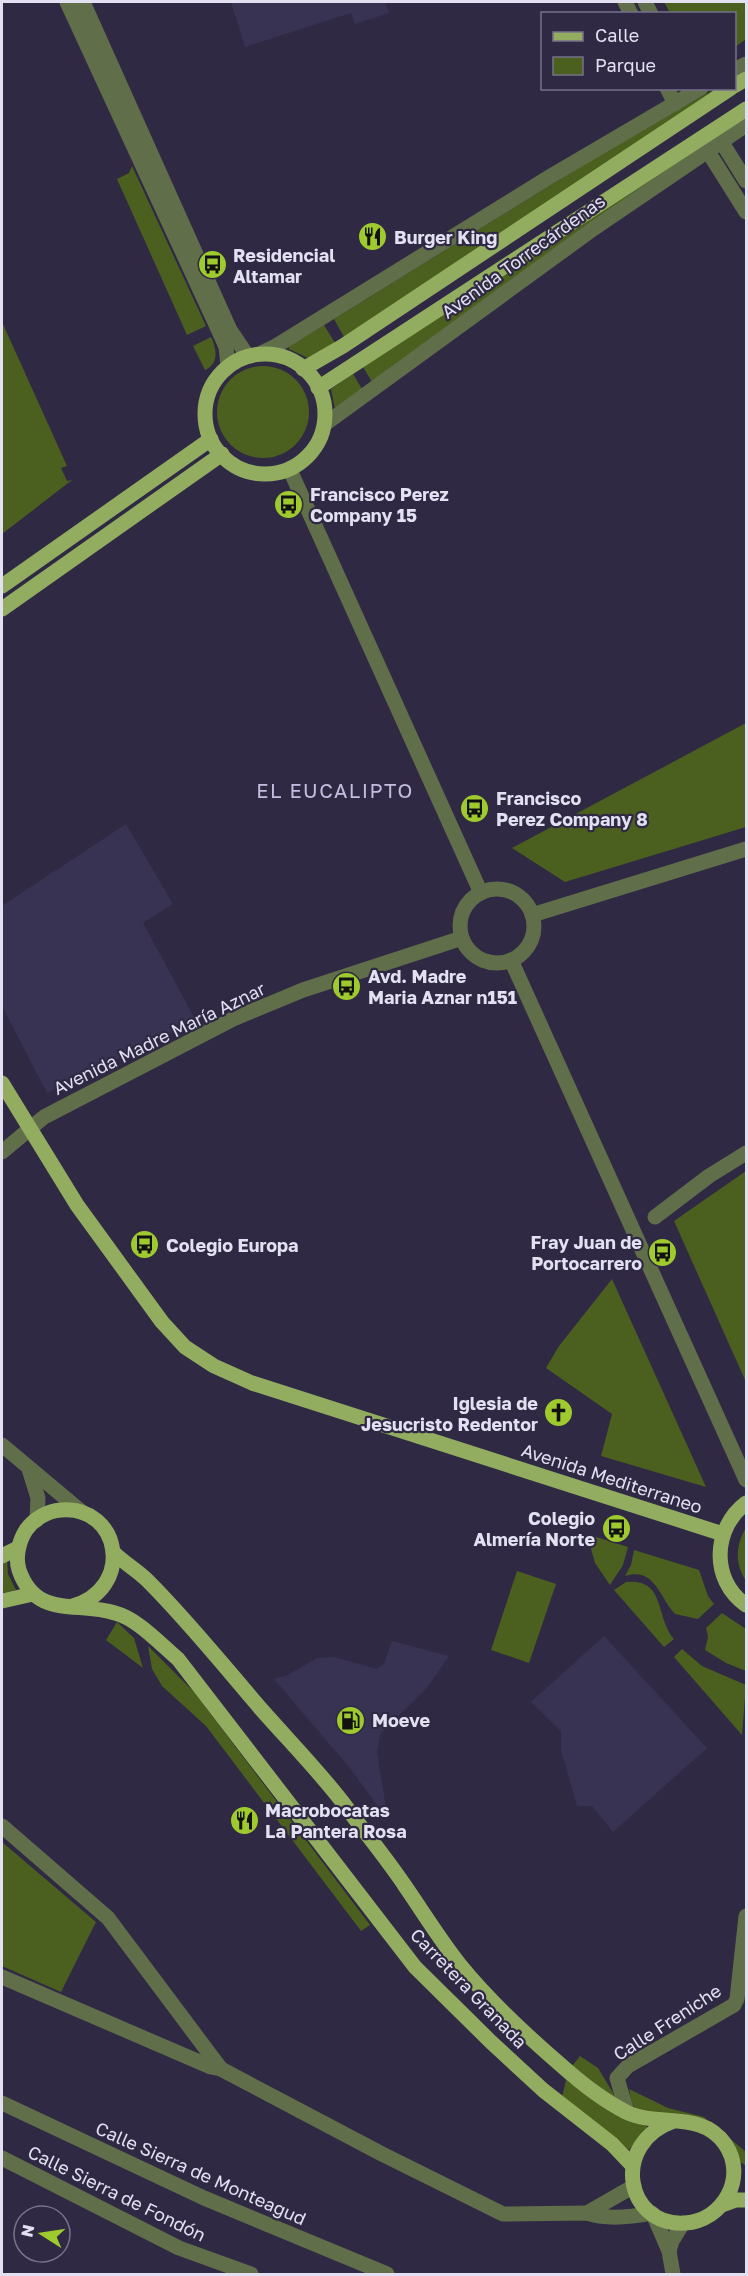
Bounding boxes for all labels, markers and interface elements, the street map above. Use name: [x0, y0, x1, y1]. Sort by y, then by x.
legend: [541, 12, 736, 90]
text: Calle: [595, 24, 639, 46]
text: Parque: [595, 54, 656, 76]
street label: Avenida Torrecárdenas: [437, 189, 609, 323]
restaurant icon: Burger King: [357, 221, 389, 253]
place label: Burger King: [394, 226, 497, 248]
place label: Residencial Altamar: [233, 244, 335, 287]
bus stop icon: Residencial Altamar: [196, 249, 228, 281]
place label: Francisco Perez Company 15: [310, 483, 449, 526]
bus stop icon: Francisco Perez Company 15: [273, 488, 305, 520]
district label: EL EUCALIPTO: [256, 778, 414, 802]
place label: Francisco Perez Company 8: [496, 787, 648, 830]
bus stop icon: Francisco Perez Company 8: [459, 792, 491, 824]
place label: Avd. Madre Maria Aznar n151: [368, 965, 517, 1008]
bus stop icon: Avd. Madre Maria Aznar n151: [331, 970, 363, 1002]
street label: Avenida Madre María Aznar: [49, 977, 269, 1099]
bus stop icon: Colegio Europa: [129, 1229, 161, 1261]
place label: Fray Juan de Portocarrero: [531, 1231, 642, 1274]
place label: Colegio Europa: [166, 1234, 298, 1256]
bus stop icon: Fray Juan de Portocarrero: [647, 1236, 679, 1268]
place label: Iglesia de Jesucristo Redentor: [361, 1392, 538, 1435]
church icon: Iglesia de Jesucristo Redentor: [543, 1397, 575, 1429]
street label: Avenida Mediterraneo: [519, 1438, 705, 1518]
place label: Colegio Almería Norte: [473, 1507, 595, 1550]
bus stop icon: Colegio Almería Norte: [600, 1512, 632, 1544]
fuel station icon: Moeve: [335, 1704, 367, 1736]
place label: Moeve: [372, 1709, 431, 1731]
place label: Macrobocatas La Pantera Rosa: [265, 1799, 407, 1842]
restaurant icon: Macrobocatas La Pantera Rosa: [228, 1804, 260, 1836]
street label: Carretera Granada: [406, 1924, 532, 2052]
street label: Calle Freniche: [609, 1979, 725, 2065]
street label: Calle Sierra de Monteagud: [92, 2117, 310, 2229]
street label: Calle Sierra de Fondón: [24, 2140, 210, 2246]
north arrow: [12, 2204, 72, 2264]
text: N: [16, 2223, 38, 2239]

